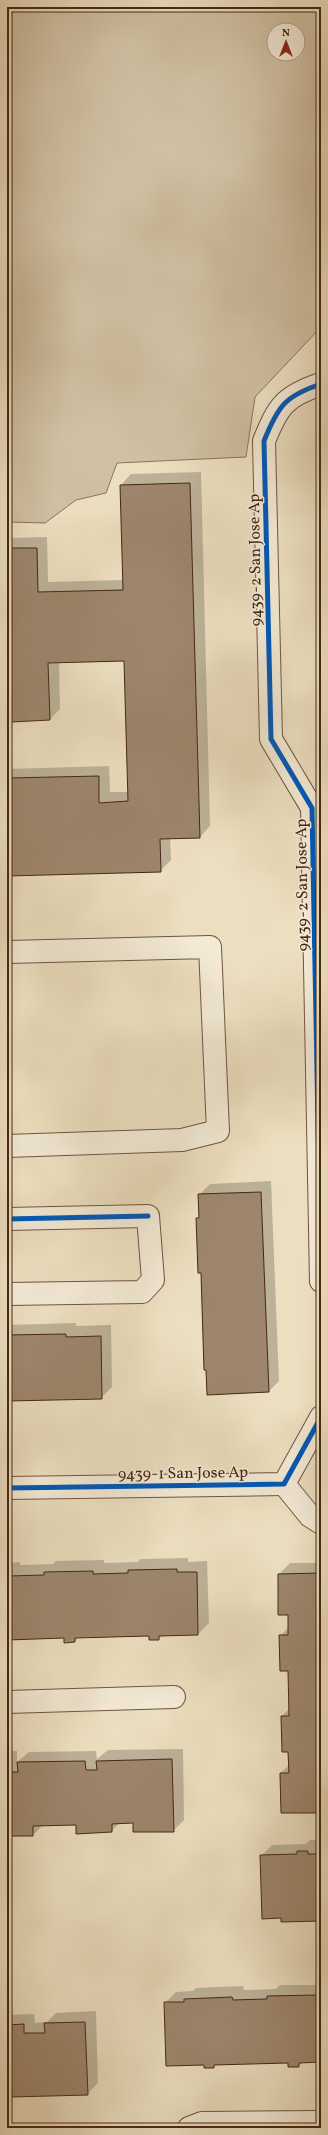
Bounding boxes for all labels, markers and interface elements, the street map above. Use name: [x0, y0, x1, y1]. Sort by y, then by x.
north arrow: [266, 22, 306, 62]
text: N: [282, 26, 290, 41]
street label: 9439-2 San Jose Ap: [244, 493, 268, 627]
street label: 9439-2 San Jose Ap: [291, 818, 315, 952]
street label: 9439-1 San Jose Ap: [118, 1462, 248, 1486]

